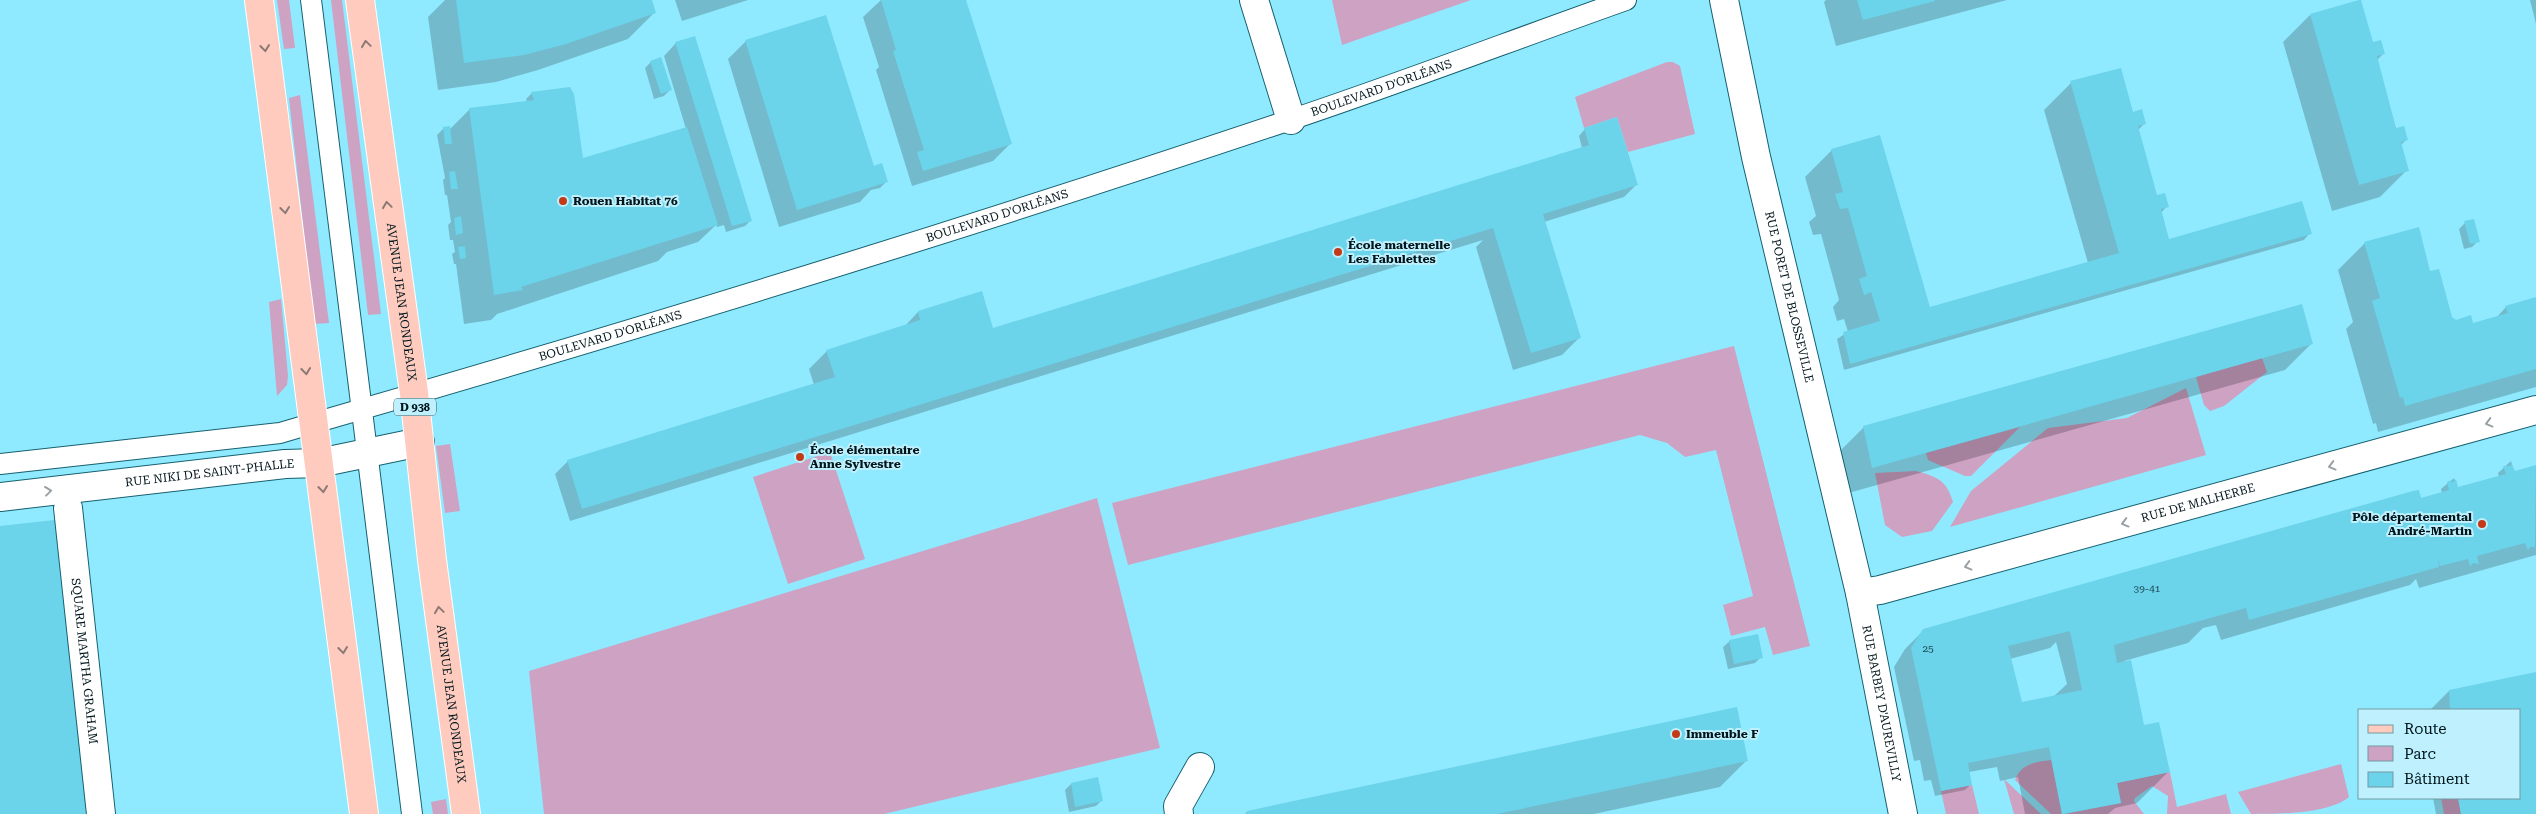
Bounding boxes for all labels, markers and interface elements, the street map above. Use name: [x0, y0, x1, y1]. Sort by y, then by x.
one-way arrow: [361, 40, 372, 48]
one-way arrow: [259, 45, 270, 53]
street label: BOULEVARD D'ORLÉANS: [1309, 57, 1454, 119]
street label: BOULEVARD D'ORLÉANS: [924, 186, 1070, 245]
place label: Rouen Habitat 76: [573, 194, 678, 208]
marker: Rouen Habitat 76: [557, 195, 569, 207]
one-way arrow: [383, 201, 393, 210]
one-way arrow: [279, 206, 290, 214]
street label: RUE PORET DE BLOSSEVILLE: [1762, 210, 1817, 384]
street label: AVENUE JEAN RONDEAUX: [384, 222, 419, 383]
place label: École maternelle Les Fabulettes: [1348, 238, 1450, 266]
marker: École maternelle Les Fabulettes: [1332, 246, 1344, 258]
street label: BOULEVARD D'ORLÉANS: [537, 308, 683, 364]
one-way arrow: [300, 367, 311, 375]
road number: D 938: [394, 398, 436, 416]
one-way arrow: [2485, 417, 2494, 427]
place label: École élémentaire Anne Sylvestre: [810, 443, 919, 471]
marker: École élémentaire Anne Sylvestre: [794, 451, 806, 463]
street label: RUE NIKI DE SAINT-PHALLE: [124, 457, 294, 489]
one-way arrow: [2329, 460, 2337, 470]
street label: RUE DE MALHERBE: [2139, 480, 2257, 525]
one-way arrow: [317, 485, 328, 493]
one-way arrow: [45, 486, 53, 497]
place label: Pôle départemental André-Martin: [2352, 510, 2472, 538]
one-way arrow: [2121, 517, 2130, 527]
marker: Pôle départemental André-Martin: [2476, 518, 2488, 530]
one-way arrow: [1965, 560, 1973, 570]
street label: SQUARE MARTHA GRAHAM: [69, 577, 100, 745]
house number: 39-41: [2134, 583, 2161, 594]
one-way arrow: [434, 605, 445, 613]
street label: AVENUE JEAN RONDEAUX: [434, 624, 469, 784]
street label: RUE BARBEY D'AUREVILLY: [1859, 624, 1904, 784]
house number: 25: [1922, 643, 1934, 654]
one-way arrow: [337, 646, 347, 655]
legend: [2358, 709, 2521, 799]
text: Route: [2404, 720, 2446, 738]
place label: Immeuble F: [1686, 727, 1759, 741]
marker: Immeuble F: [1670, 728, 1682, 740]
text: Parc: [2404, 745, 2436, 763]
text: Bâtiment: [2404, 770, 2470, 788]

